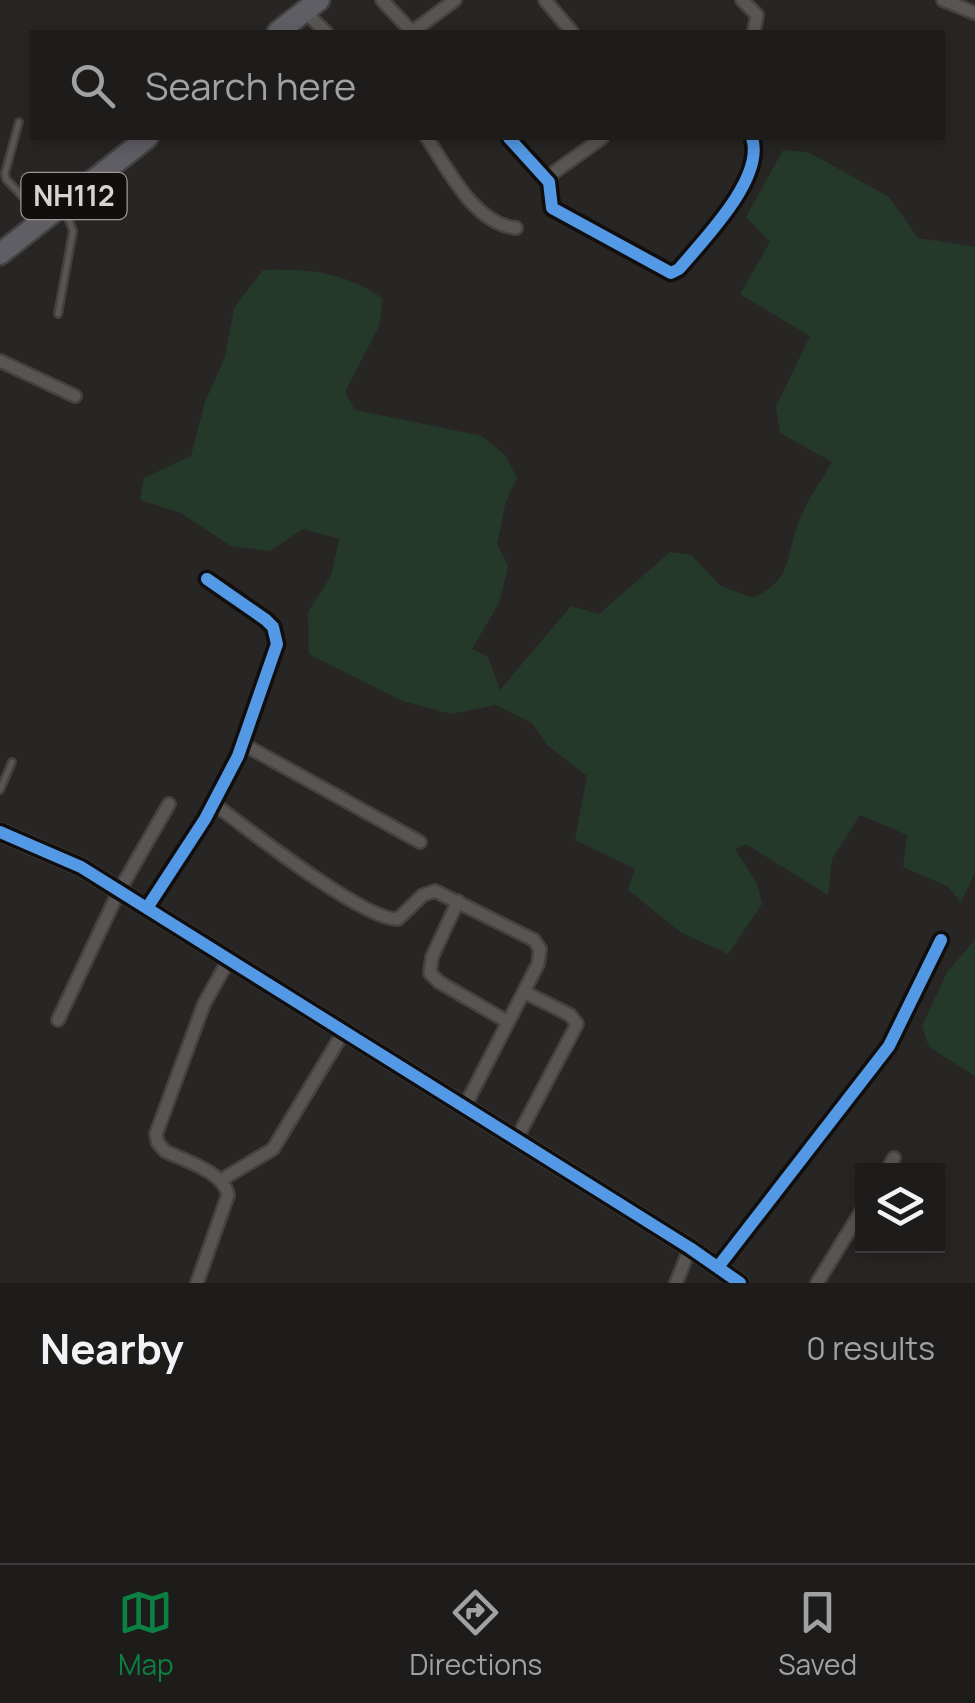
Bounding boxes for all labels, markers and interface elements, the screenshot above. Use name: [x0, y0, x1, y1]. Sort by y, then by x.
search box: [30, 30, 945, 140]
icon: search: [65, 58, 120, 113]
text: Search here: [145, 59, 356, 111]
road number: NH112: [22, 173, 126, 219]
map controls: [855, 1163, 945, 1253]
button: layers: [855, 1163, 945, 1253]
text: Nearby: [40, 1319, 184, 1377]
text: 0 results: [806, 1326, 935, 1370]
tab: Map: [118, 1585, 174, 1683]
tab: Directions: [410, 1585, 542, 1683]
tab: Saved: [778, 1585, 857, 1683]

